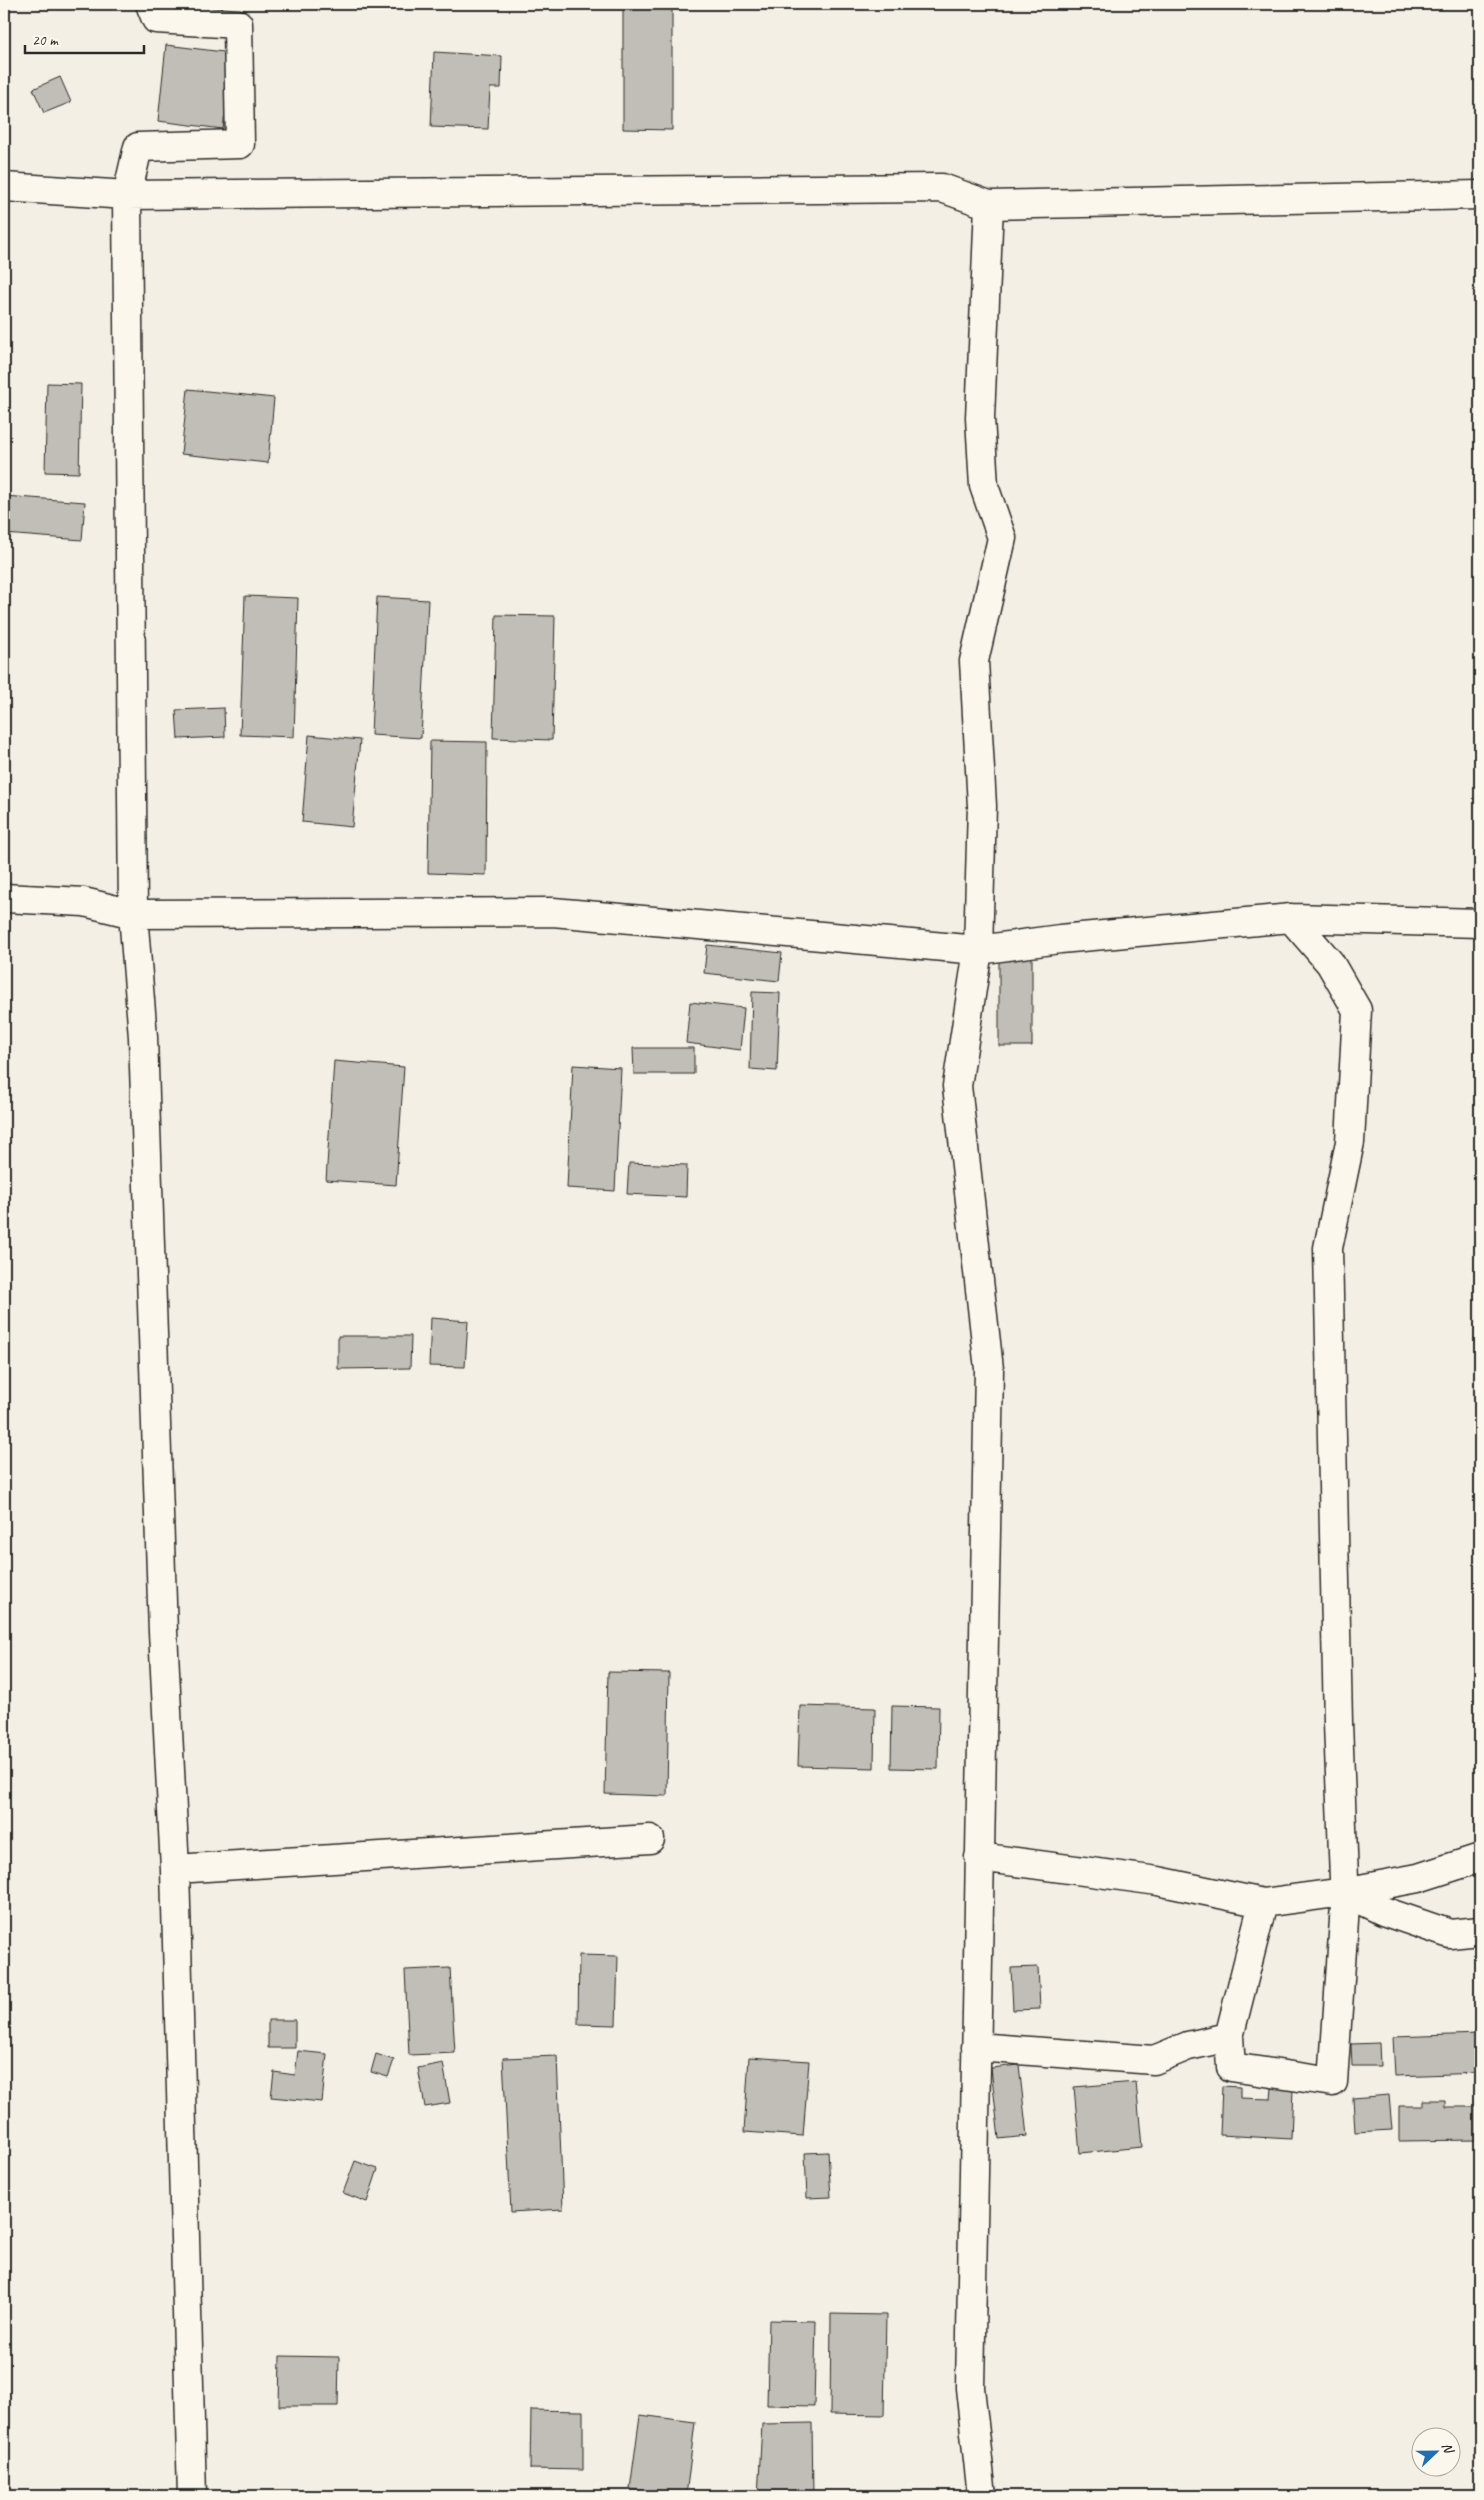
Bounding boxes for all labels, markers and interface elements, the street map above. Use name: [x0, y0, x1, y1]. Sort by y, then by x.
scale bar: [25, 22, 144, 54]
text: 20 m: [32, 31, 59, 50]
north arrow: [1412, 2428, 1462, 2478]
text: N: [1438, 2440, 1458, 2457]

